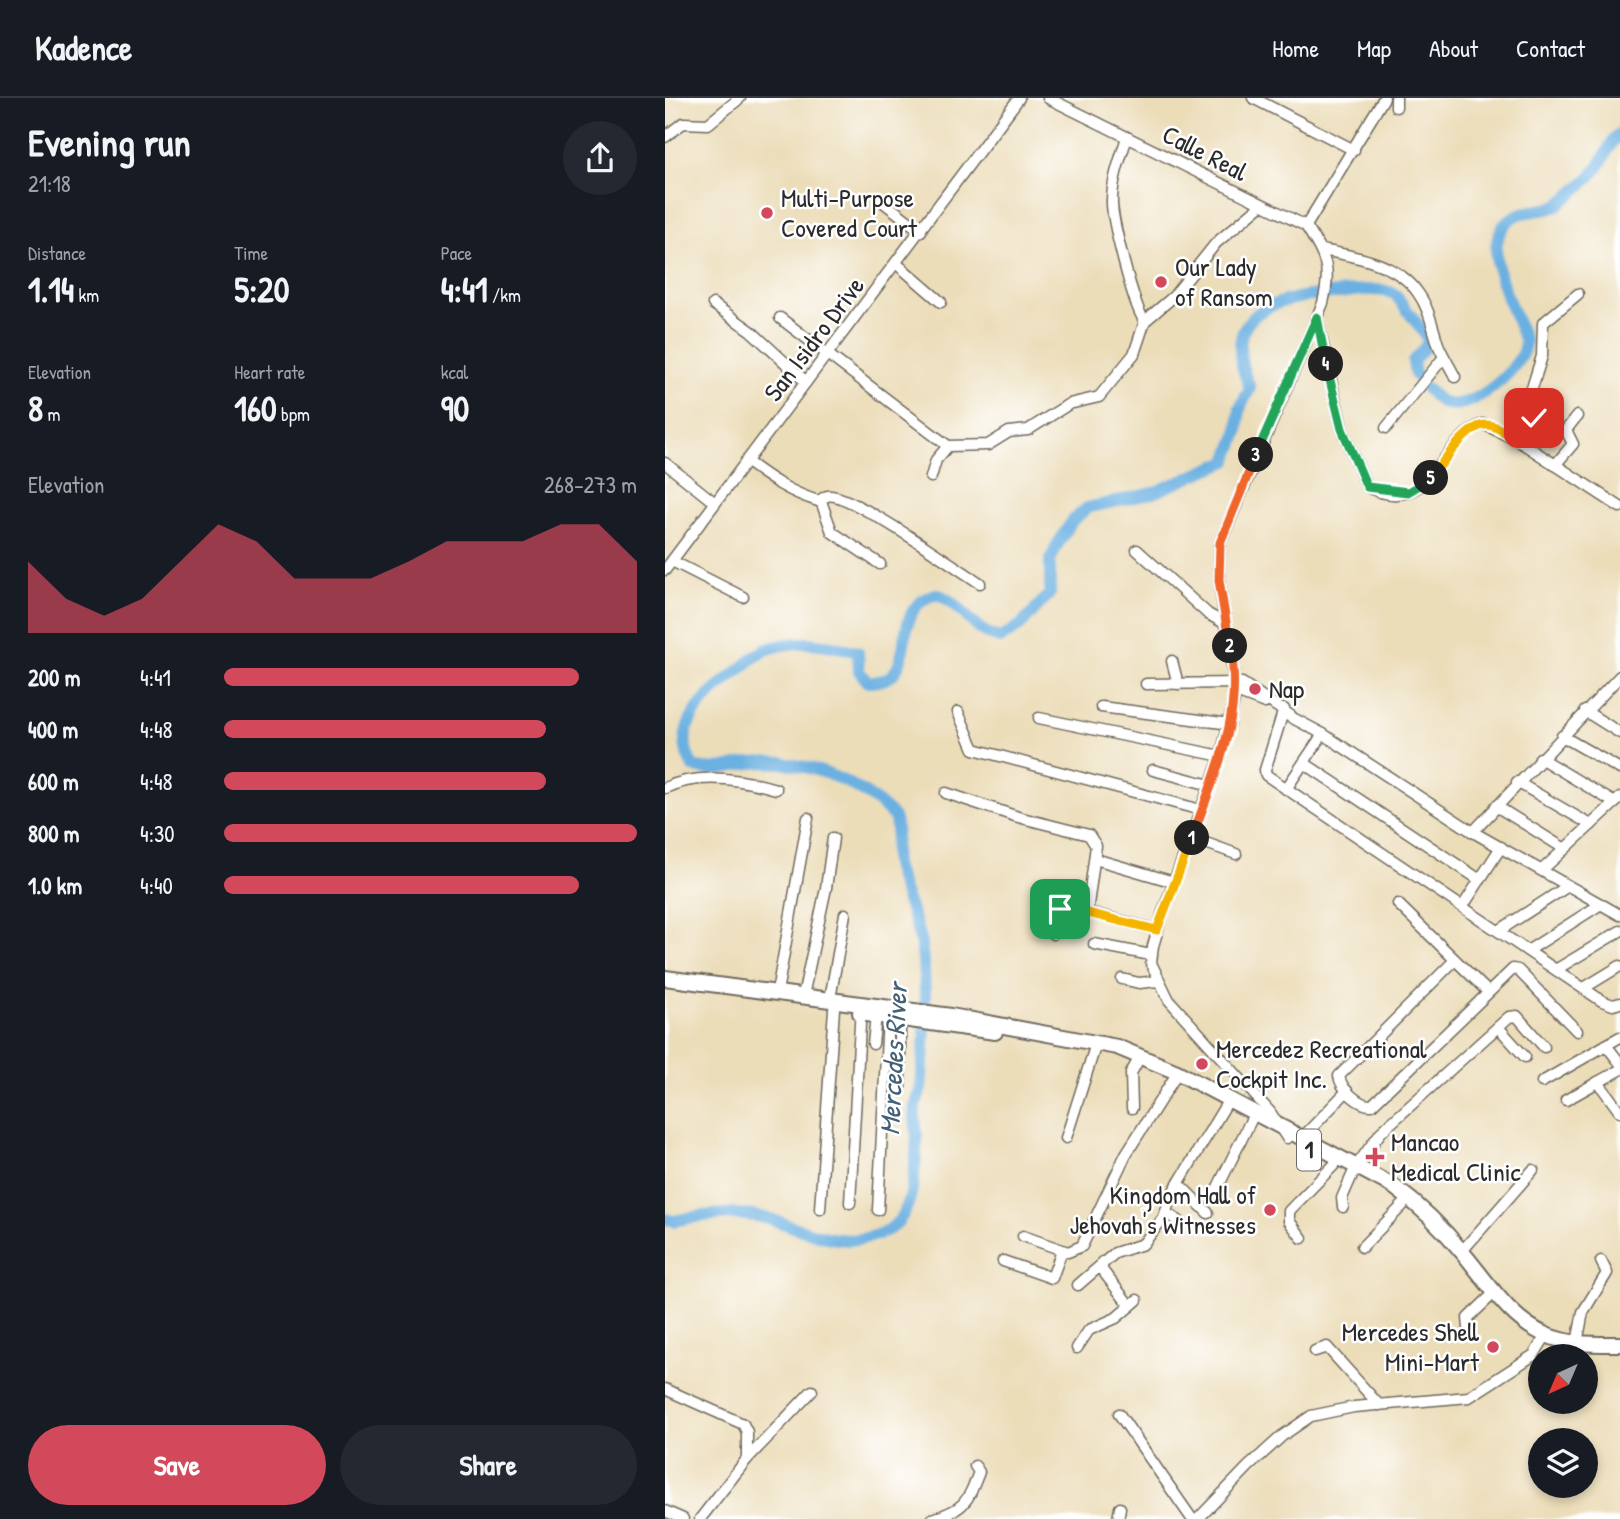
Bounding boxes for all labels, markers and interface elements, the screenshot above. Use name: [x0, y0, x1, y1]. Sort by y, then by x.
text: Kadence: [35, 26, 132, 70]
text: Home: [1272, 32, 1319, 64]
text: Map: [1357, 32, 1391, 64]
text: About: [1429, 32, 1478, 64]
text: Contact: [1516, 32, 1585, 64]
text: Evening run: [28, 116, 191, 168]
street label: Calle Real: [1157, 116, 1254, 189]
button: share: [563, 121, 637, 195]
text: 21:18: [28, 168, 71, 199]
place label: Multi-Purpose Covered Court: [781, 180, 918, 245]
marker: Multi-Purpose Covered Court: [759, 205, 775, 221]
text: Distance: [28, 240, 86, 266]
text: Time: [234, 240, 268, 266]
text: Pace: [441, 240, 472, 266]
place label: Our Lady of Ransom: [1175, 249, 1273, 314]
text: 1.14: [28, 266, 74, 313]
text: 5:20: [234, 266, 289, 313]
text: 4:41: [441, 266, 488, 313]
street label: San Isidro Drive: [755, 269, 872, 408]
marker: Our Lady of Ransom: [1153, 274, 1169, 290]
text: km: [74, 282, 99, 308]
text: /km: [488, 282, 521, 308]
pin: 4: [1309, 346, 1343, 382]
text: 4: [1322, 350, 1329, 376]
text: Elevation: [28, 359, 91, 385]
text: Heart rate: [234, 359, 305, 385]
text: kcal: [441, 359, 468, 385]
text: 8: [28, 385, 43, 432]
text: 160: [234, 385, 277, 432]
text: 90: [441, 385, 469, 432]
pin: [1504, 388, 1564, 448]
icon: check: [1515, 399, 1553, 437]
text: m: [43, 401, 60, 427]
text: bpm: [277, 401, 310, 427]
pin: 3: [1239, 438, 1273, 472]
text: 3: [1251, 441, 1260, 467]
pin: 5: [1413, 460, 1449, 496]
text: 5: [1426, 464, 1435, 490]
text: Elevation: [28, 469, 104, 500]
text: 268–273 m: [544, 469, 637, 500]
pin: 2: [1213, 628, 1247, 664]
text: 2: [1225, 632, 1234, 658]
text: 200 m: [28, 662, 80, 693]
text: 4:41: [140, 662, 171, 693]
place label: Nap: [1269, 671, 1304, 706]
marker: Nap: [1247, 681, 1263, 697]
text: 400 m: [28, 714, 78, 745]
text: 4:48: [140, 714, 173, 745]
text: 600 m: [28, 766, 79, 797]
text: 4:48: [140, 766, 173, 797]
text: 800 m: [28, 818, 80, 849]
text: 4:30: [140, 818, 175, 849]
pin: 1: [1175, 820, 1209, 856]
text: 1: [1188, 824, 1195, 850]
text: 1.0 km: [28, 870, 82, 901]
text: 4:40: [140, 870, 173, 901]
pin: [1030, 879, 1090, 939]
icon: arrive: [1041, 890, 1079, 928]
water label: Mercedes River: [870, 979, 916, 1136]
place label: Mercedez Recreational Cockpit Inc.: [1216, 1031, 1427, 1096]
marker: Mercedez Recreational Cockpit Inc.: [1194, 1056, 1210, 1072]
place label: Mancao Medical Clinic: [1391, 1124, 1521, 1189]
road number: 1: [1297, 1130, 1321, 1170]
marker: Mancao Medical Clinic: [1365, 1147, 1385, 1167]
place label: Kingdom Hall of Jehovah's Witnesses: [1070, 1177, 1257, 1242]
marker: Kingdom Hall of Jehovah's Witnesses: [1262, 1202, 1278, 1218]
place label: Mercedes Shell Mini-Mart: [1342, 1314, 1480, 1379]
marker: Mercedes Shell Mini-Mart: [1485, 1339, 1501, 1355]
north arrow: [1528, 1344, 1598, 1414]
map controls: [1528, 1344, 1598, 1498]
button: Save: [28, 1425, 326, 1505]
button: Share: [340, 1425, 637, 1505]
button: layers: [1528, 1428, 1598, 1498]

